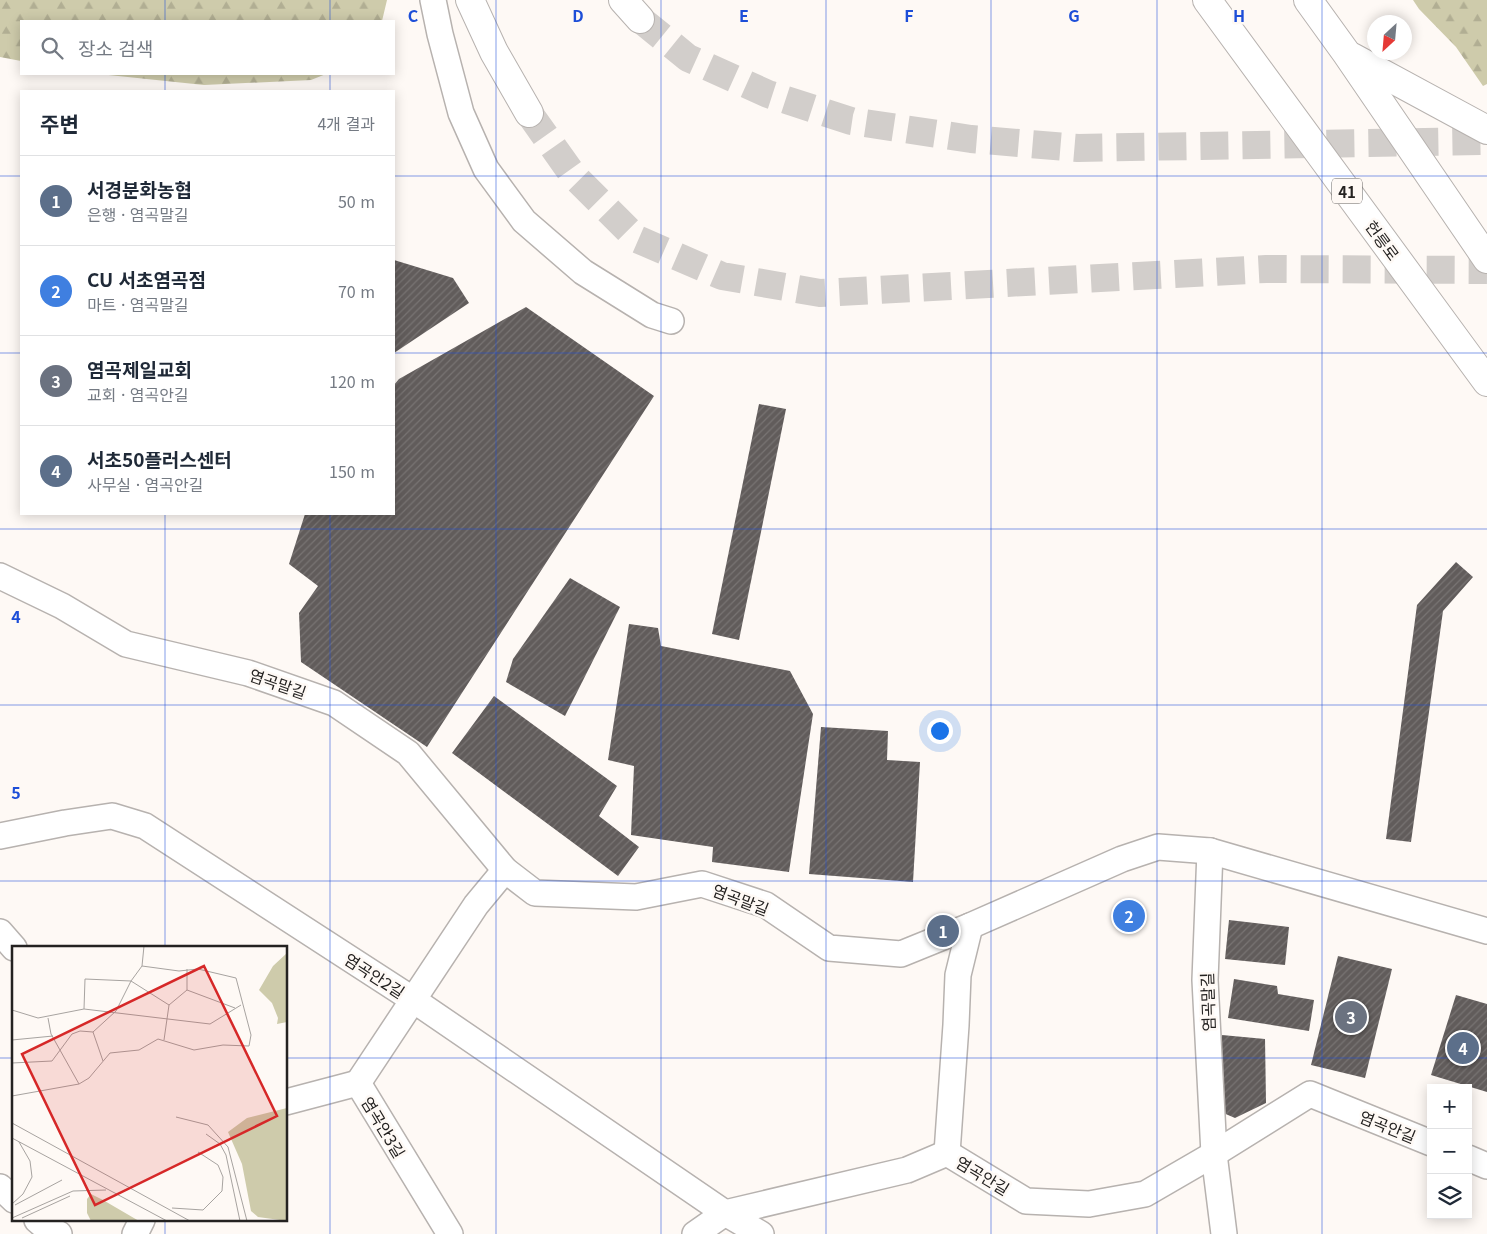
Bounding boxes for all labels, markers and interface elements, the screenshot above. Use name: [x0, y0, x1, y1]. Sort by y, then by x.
text: C: [408, 3, 419, 27]
text: D: [572, 3, 584, 27]
text: E: [739, 3, 749, 27]
text: F: [904, 3, 914, 27]
text: G: [1068, 3, 1080, 27]
text: H: [1233, 3, 1245, 27]
north arrow: [1367, 15, 1412, 60]
search box: [20, 20, 395, 75]
icon: search: [38, 34, 66, 62]
text: 장소 검색: [78, 34, 153, 61]
text: 주변: [40, 108, 79, 138]
text: 4개 결과: [317, 111, 375, 135]
text: 서경분화농협: [87, 175, 192, 202]
road number: 41: [1332, 178, 1362, 204]
text: 1: [51, 189, 61, 213]
text: 50 m: [338, 189, 375, 213]
text: 은행 · 염곡말길: [87, 202, 189, 226]
street label: 헌릉로: [1360, 215, 1406, 265]
text: CU 서초염곡점: [87, 265, 206, 292]
text: 2: [51, 279, 61, 303]
text: 70 m: [338, 279, 375, 303]
text: 마트 · 염곡말길: [87, 292, 189, 316]
text: 염곡제일교회: [87, 355, 192, 382]
text: 3: [51, 369, 61, 393]
text: 120 m: [329, 369, 375, 393]
text: 교회 · 염곡안길: [87, 382, 189, 406]
text: 서초50플러스센터: [87, 445, 232, 472]
text: 4: [51, 459, 61, 483]
text: 150 m: [329, 459, 375, 483]
text: 사무실 · 염곡안길: [87, 472, 203, 496]
text: 4: [11, 604, 21, 628]
street label: 염곡말길: [246, 662, 310, 704]
your location: [927, 718, 953, 744]
text: 5: [11, 780, 21, 804]
street label: 염곡말길: [709, 877, 773, 921]
pin: 2: [1113, 897, 1145, 935]
pin: 1: [927, 912, 959, 950]
inset map: [12, 946, 288, 1222]
street label: 염곡안2길: [340, 946, 410, 1004]
street label: 염곡말길: [1194, 972, 1220, 1032]
pin: 3: [1335, 998, 1367, 1036]
pin: 4: [1447, 1029, 1479, 1067]
map controls: [1427, 1084, 1472, 1219]
button: +: [1427, 1084, 1472, 1129]
street label: 염곡안3길: [356, 1092, 412, 1162]
street label: 염곡안길: [1356, 1104, 1420, 1148]
button: −: [1427, 1129, 1472, 1174]
street label: 염곡안길: [952, 1150, 1014, 1200]
button: layers: [1427, 1174, 1472, 1219]

